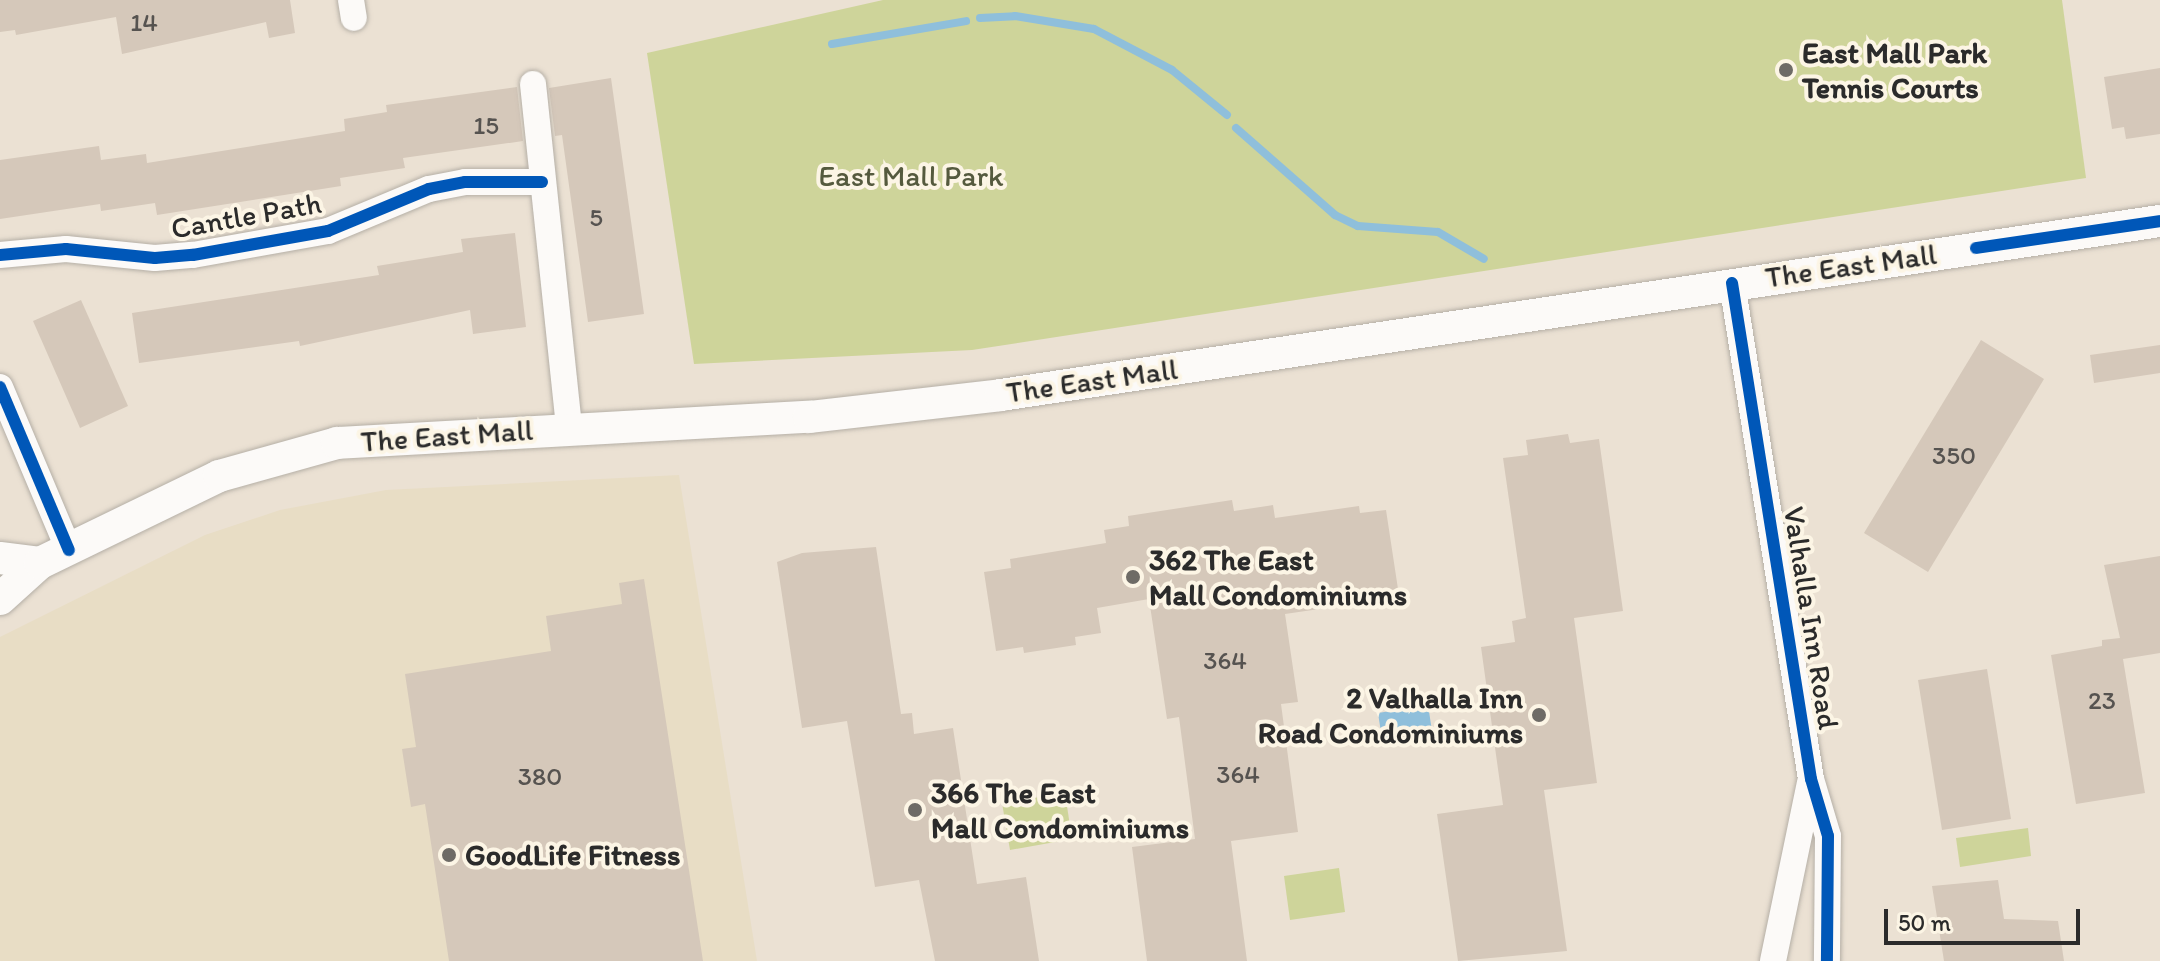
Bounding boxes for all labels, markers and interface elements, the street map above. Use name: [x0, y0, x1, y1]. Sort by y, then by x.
house number: 14: [130, 7, 158, 39]
place label: East Mall Park Tennis Courts: [1802, 35, 1987, 106]
marker: East Mall Park Tennis Courts: [1777, 61, 1795, 79]
house number: 15: [473, 110, 499, 142]
park label: East Mall Park: [818, 158, 1004, 194]
street label: Cantle Path: [169, 185, 323, 247]
house number: 5: [589, 202, 603, 234]
street label: The East Mall: [1762, 236, 1940, 296]
street label: The East Mall: [1003, 351, 1181, 411]
street label: The East Mall: [359, 412, 535, 460]
house number: 350: [1932, 440, 1976, 472]
street label: Valhalla Inn Road: [1776, 504, 1846, 732]
place label: 362 The East Mall Condominiums: [1149, 542, 1406, 612]
marker: 362 The East Mall Condominiums: [1124, 568, 1142, 586]
house number: 364: [1203, 645, 1247, 677]
place label: 2 Valhalla Inn Road Condominiums: [1257, 680, 1523, 750]
house number: 23: [2088, 685, 2116, 717]
marker: 2 Valhalla Inn Road Condominiums: [1530, 706, 1548, 724]
house number: 364: [1216, 759, 1260, 791]
house number: 380: [518, 761, 562, 793]
place label: 366 The East Mall Condominiums: [931, 775, 1188, 846]
marker: 366 The East Mall Condominiums: [906, 801, 924, 819]
place label: GoodLife Fitness: [465, 837, 679, 873]
marker: GoodLife Fitness: [440, 846, 458, 864]
scale bar: [1888, 893, 2084, 943]
text: 50 m: [1898, 908, 1951, 937]

